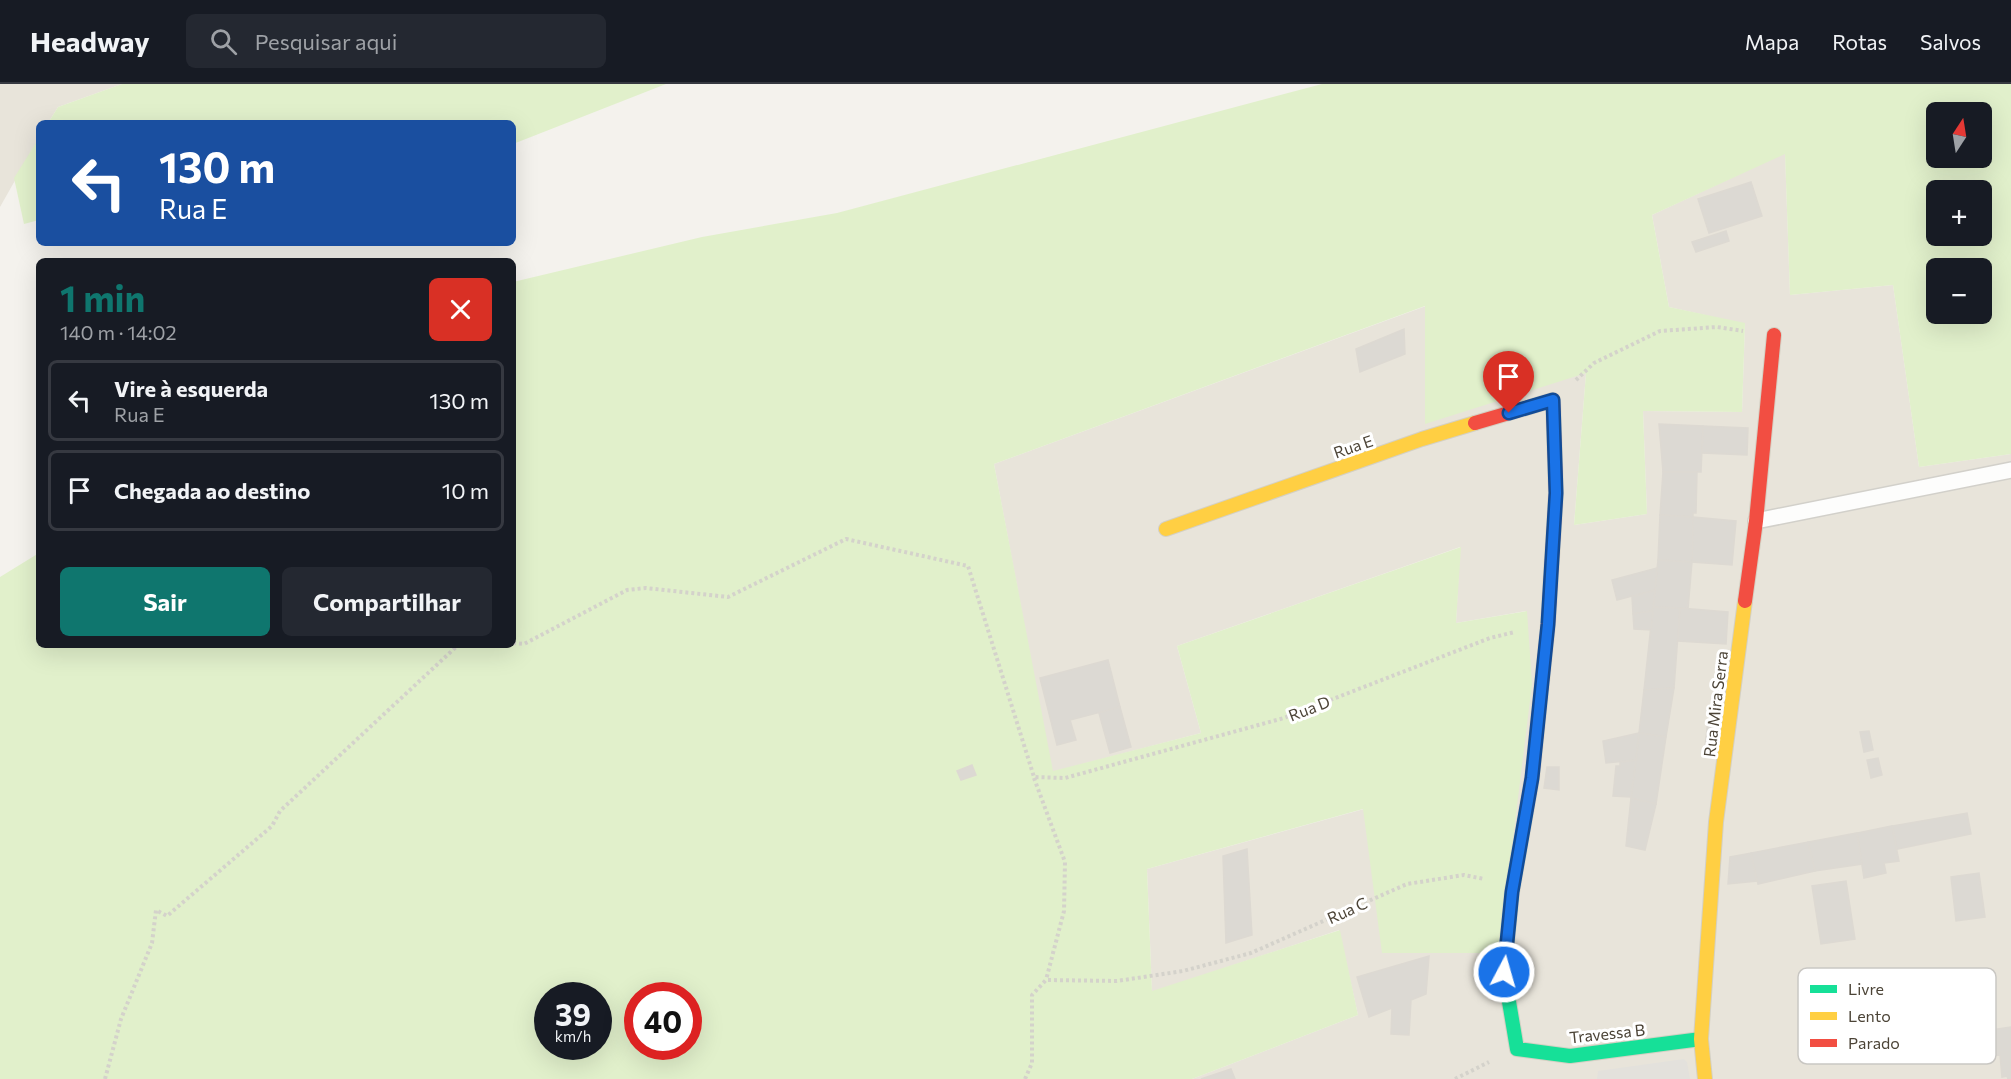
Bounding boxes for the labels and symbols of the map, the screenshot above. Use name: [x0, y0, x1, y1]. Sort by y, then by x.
north arrow: [1926, 102, 1992, 168]
pin: [1483, 351, 1534, 413]
street label: Rua E: [1331, 430, 1375, 462]
street label: Rua Mira Serra: [1699, 650, 1731, 758]
street label: Rua D: [1286, 691, 1332, 725]
street label: Rua C: [1324, 893, 1370, 927]
position arrow: [1472, 940, 1536, 1004]
legend: [1798, 968, 1996, 1064]
text: Livre: [1848, 979, 1884, 998]
speed limit sign: 40: [624, 982, 702, 1060]
text: Lento: [1848, 1006, 1891, 1025]
street label: Travessa B: [1568, 1020, 1646, 1046]
text: Parado: [1848, 1033, 1900, 1052]

